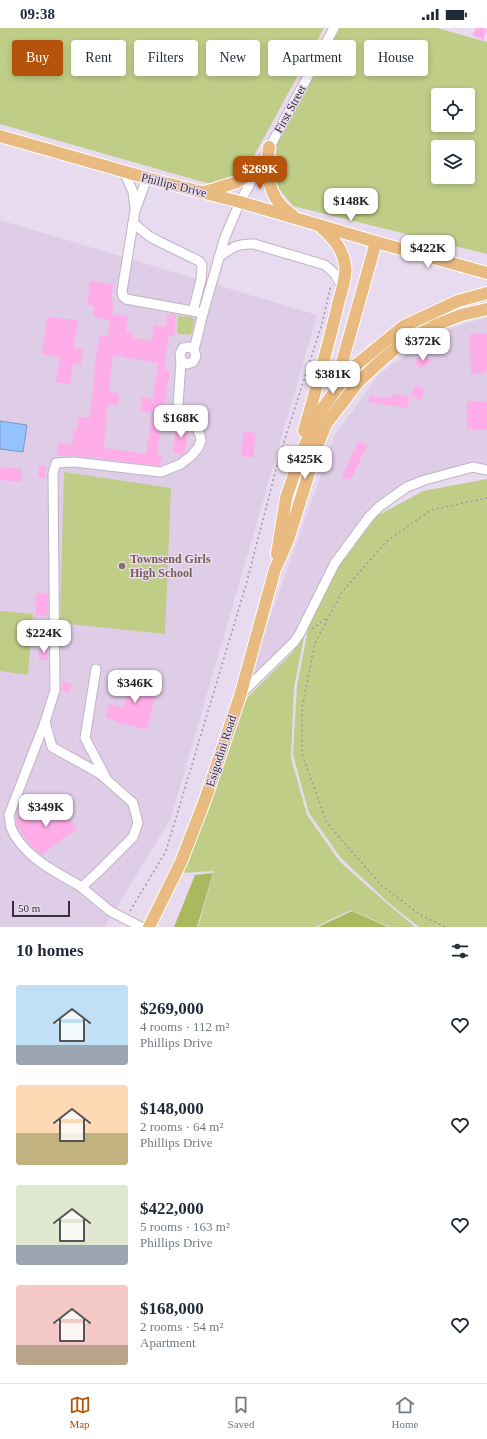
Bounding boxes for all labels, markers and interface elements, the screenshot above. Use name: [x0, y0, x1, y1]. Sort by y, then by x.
text: 09:38: [20, 6, 55, 22]
chip: Buy: [12, 40, 63, 76]
chip: Rent: [71, 40, 126, 76]
chip: Filters: [134, 40, 198, 76]
chip: New: [206, 40, 260, 76]
chip: Apartment: [268, 40, 356, 76]
chip: House: [364, 40, 428, 76]
street label: First Street: [271, 82, 309, 136]
map controls: [431, 88, 475, 184]
button: locate: [431, 88, 475, 132]
button: layers: [431, 140, 475, 184]
pin: $269K: [232, 156, 288, 190]
text: $269K: [242, 161, 278, 176]
street label: Phillips Drive: [140, 170, 208, 200]
pin: $148K: [323, 188, 379, 222]
text: $148K: [333, 193, 369, 208]
pin: $422K: [400, 235, 456, 269]
text: $422K: [410, 240, 446, 255]
pin: $372K: [395, 328, 451, 362]
text: $372K: [405, 333, 441, 348]
pin: $381K: [305, 361, 361, 395]
text: $381K: [315, 366, 351, 381]
pin: $168K: [153, 405, 209, 439]
text: $168K: [163, 410, 199, 425]
pin: $425K: [277, 446, 333, 480]
text: $425K: [287, 451, 323, 466]
place label: Townsend Girls High School: [130, 552, 211, 580]
marker: Townsend Girls High School: [117, 561, 127, 571]
pin: $224K: [16, 620, 72, 654]
text: $224K: [26, 625, 62, 640]
pin: $346K: [107, 670, 163, 704]
text: $346K: [117, 675, 153, 690]
street label: Esigodini Road: [203, 713, 239, 789]
pin: $349K: [18, 794, 74, 828]
text: $349K: [28, 799, 64, 814]
scale bar: [12, 899, 70, 918]
text: 50 m: [18, 902, 40, 914]
icon: filters: [449, 940, 471, 962]
text: 10 homes: [16, 941, 84, 960]
text: $269,000: [140, 999, 204, 1018]
icon: home: [48, 1001, 96, 1049]
icon: heart: [449, 1014, 471, 1036]
text: 4 rooms · 112 m²: [140, 1019, 229, 1034]
text: Phillips Drive: [140, 1035, 213, 1050]
text: $148,000: [140, 1099, 204, 1118]
icon: home: [48, 1101, 96, 1149]
icon: heart: [449, 1114, 471, 1136]
text: 2 rooms · 64 m²: [140, 1119, 223, 1134]
text: Phillips Drive: [140, 1135, 213, 1150]
text: $422,000: [140, 1199, 204, 1218]
icon: home: [48, 1201, 96, 1249]
icon: heart: [449, 1214, 471, 1236]
text: 5 rooms · 163 m²: [140, 1219, 230, 1234]
text: Phillips Drive: [140, 1235, 213, 1250]
text: $168,000: [140, 1299, 204, 1318]
icon: home: [48, 1301, 96, 1349]
icon: heart: [449, 1314, 471, 1336]
text: 2 rooms · 54 m²: [140, 1319, 223, 1334]
text: Apartment: [140, 1335, 196, 1350]
tab: Map: [69, 1394, 91, 1430]
tab: Saved: [228, 1394, 254, 1430]
tab: Home: [392, 1394, 418, 1430]

